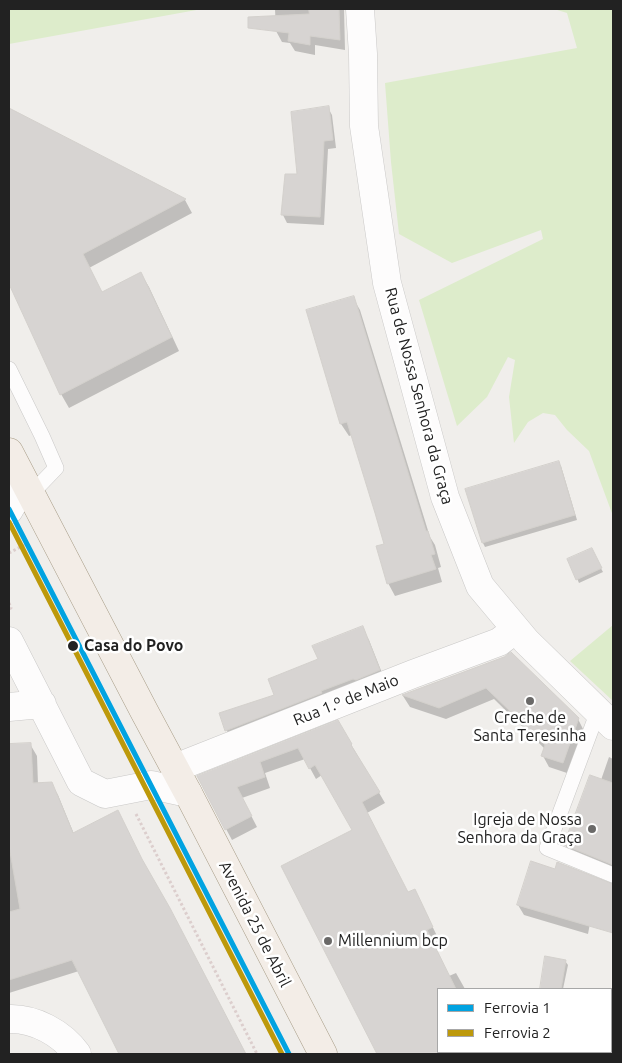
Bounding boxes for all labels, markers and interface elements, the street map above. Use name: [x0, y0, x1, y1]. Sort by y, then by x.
street label: Rua de Nossa Senhora da Graça: [381, 285, 457, 507]
place label: Casa do Povo: [84, 636, 183, 656]
marker: Casa do Povo: [66, 639, 80, 653]
street label: Rua 1.º de Maio: [291, 670, 401, 730]
marker: Creche de Santa Teresinha: [524, 695, 536, 707]
place label: Creche de Santa Teresinha: [473, 708, 587, 746]
place label: Igreja de Nossa Senhora da Graça: [457, 810, 582, 848]
marker: Igreja de Nossa Senhora da Graça: [586, 823, 598, 835]
street label: Avenida 25 de Abril: [215, 858, 295, 990]
place label: Millennium bcp: [338, 931, 448, 951]
marker: Millennium bcp: [322, 935, 334, 947]
legend: [437, 988, 612, 1053]
text: Ferrovia 1: [484, 999, 551, 1016]
text: Ferrovia 2: [484, 1024, 551, 1041]

